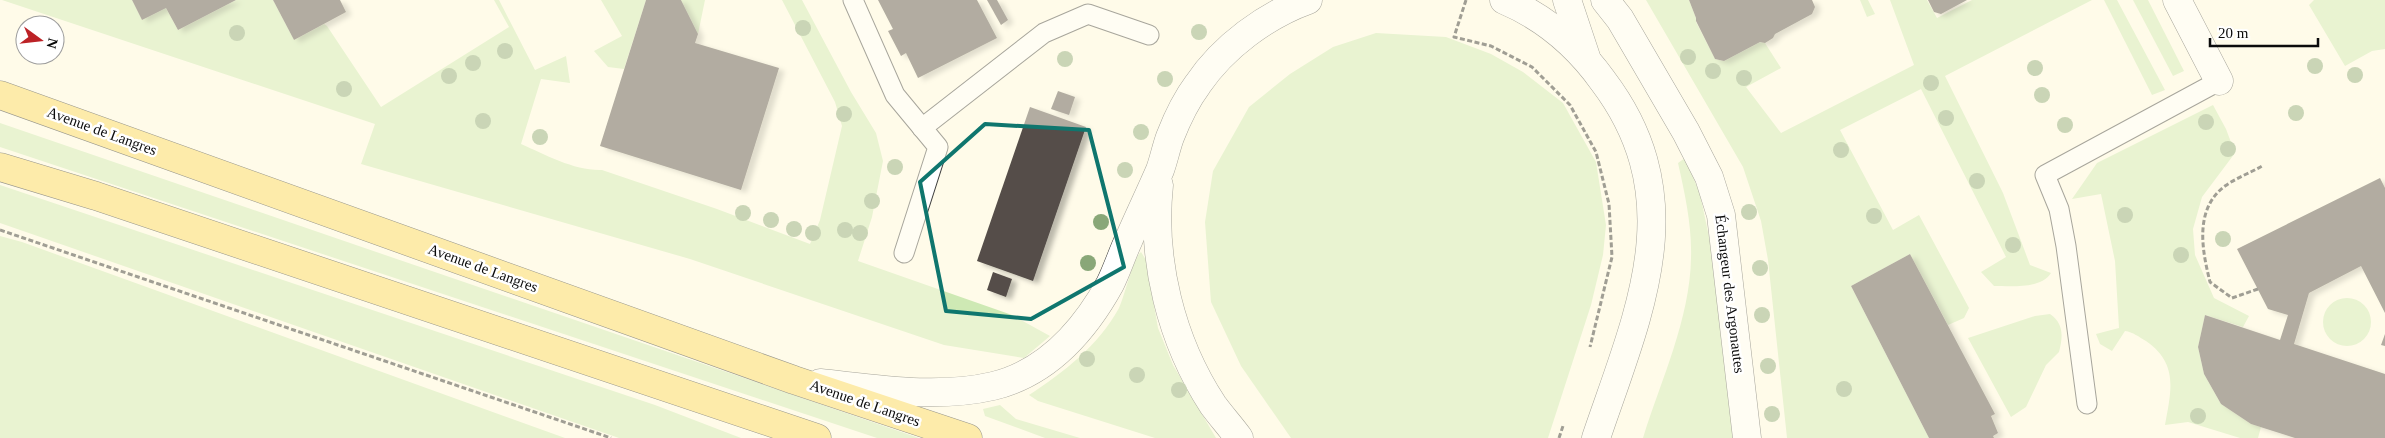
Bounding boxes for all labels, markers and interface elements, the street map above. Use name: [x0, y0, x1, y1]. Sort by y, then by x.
north arrow: [15, 15, 65, 65]
scale bar: [2210, 15, 2318, 47]
text: 20 m: [2218, 25, 2249, 41]
text: N: [44, 36, 61, 50]
street label: Avenue de Langres: [45, 104, 159, 158]
street label: Échangeur des Argonautes: [1712, 214, 1748, 374]
street label: Avenue de Langres: [426, 241, 540, 295]
street label: Avenue de Langres: [808, 377, 922, 429]

